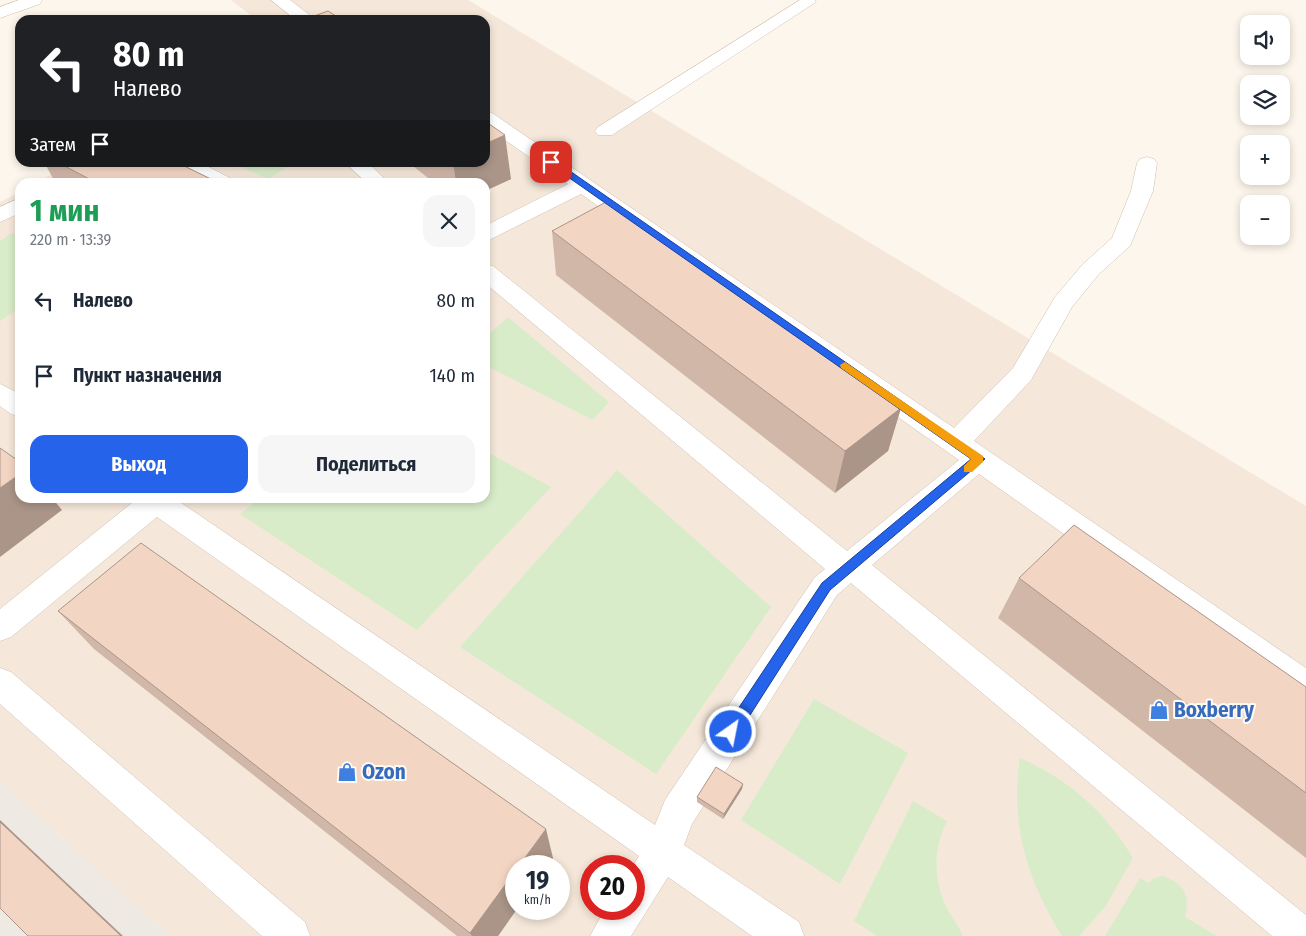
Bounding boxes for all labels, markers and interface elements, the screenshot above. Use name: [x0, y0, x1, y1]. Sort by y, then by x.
map controls: [1240, 15, 1290, 245]
button: sound: [1240, 15, 1290, 65]
text: 80 m: [113, 33, 185, 75]
icon: left: [30, 35, 95, 100]
text: Налево: [113, 75, 182, 102]
button: layers: [1240, 75, 1290, 125]
icon: arrive: [86, 130, 114, 158]
text: Затем: [30, 133, 76, 156]
button: +: [1240, 135, 1290, 185]
pin: [530, 141, 572, 183]
icon: arrive: [537, 148, 565, 176]
text: 1 мин: [30, 193, 99, 229]
button: close: [423, 195, 475, 247]
button: −: [1240, 195, 1290, 245]
text: 220 m · 13:39: [30, 230, 111, 249]
icon: left: [30, 287, 58, 315]
text: Налево: [73, 289, 133, 312]
text: 80 m: [437, 289, 475, 312]
icon: arrive: [30, 362, 58, 390]
text: Пункт назначения: [73, 364, 222, 387]
text: 140 m: [429, 364, 475, 387]
button: Выход: [30, 435, 248, 493]
button: Поделиться: [258, 435, 475, 493]
place label: Boxberry: [1174, 697, 1255, 723]
shop icon: Boxberry: [1148, 699, 1170, 721]
position arrow: [704, 705, 756, 757]
place label: Ozon: [362, 759, 406, 785]
shop icon: Ozon: [336, 761, 358, 783]
speed limit sign: 20: [580, 855, 645, 920]
text: 19: [526, 866, 549, 896]
text: km/h: [524, 893, 551, 907]

